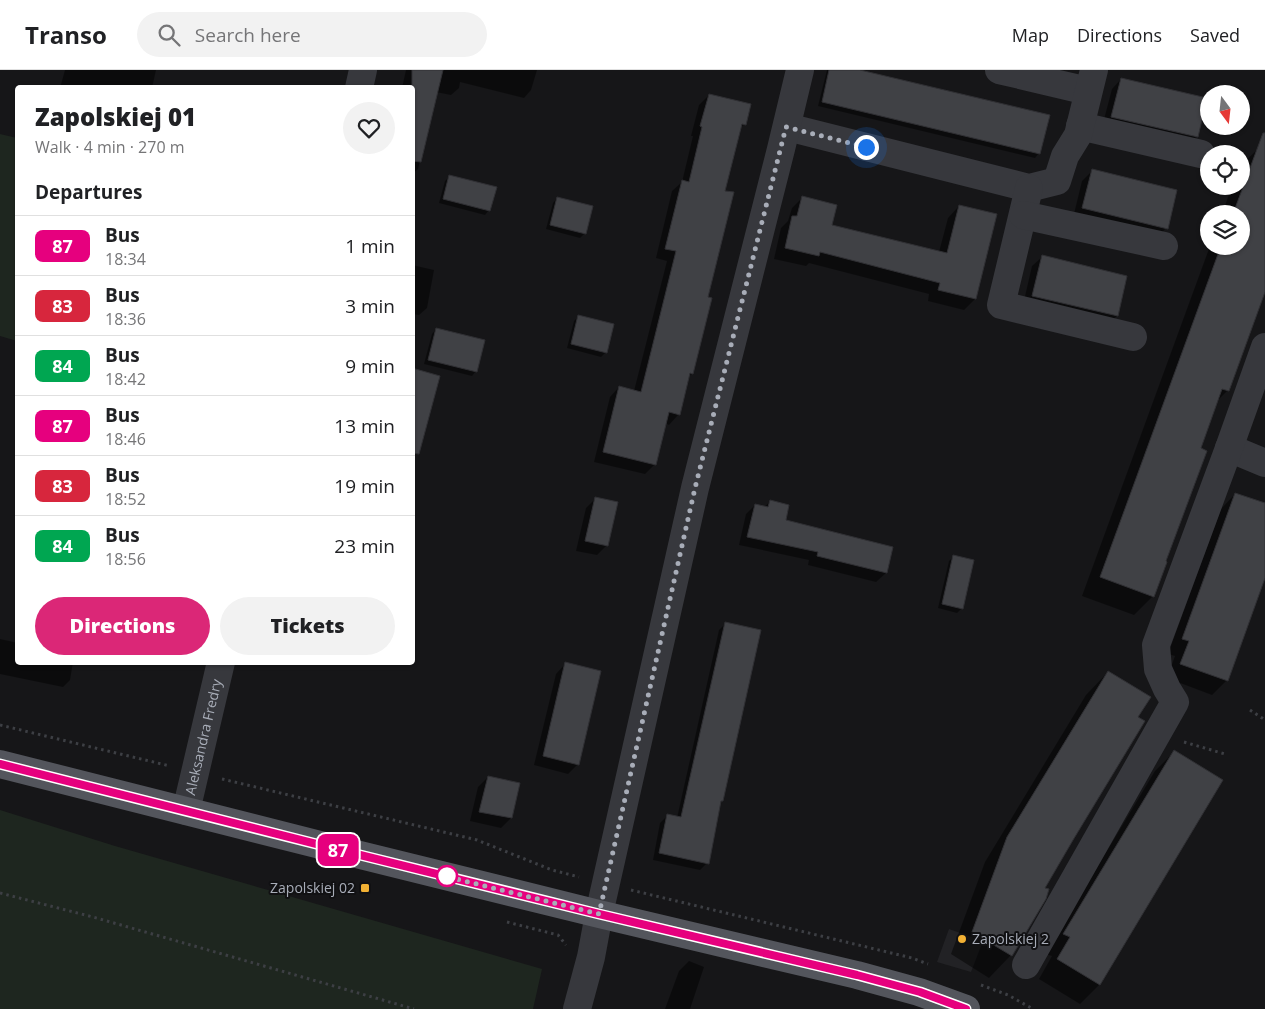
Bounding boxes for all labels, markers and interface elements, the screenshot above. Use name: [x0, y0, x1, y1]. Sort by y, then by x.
search box: [137, 12, 487, 57]
text: Transo: [25, 18, 107, 51]
icon: search: [155, 21, 183, 49]
text: Search here: [195, 22, 301, 48]
text: Map: [1012, 23, 1049, 47]
text: Directions: [1077, 23, 1162, 47]
text: Saved: [1190, 23, 1240, 47]
north arrow: [1200, 85, 1250, 135]
map controls: [1200, 85, 1250, 255]
text: Zapolskiej 01: [35, 100, 196, 133]
button: heart: [343, 102, 395, 154]
your location: [854, 135, 879, 160]
text: Walk · 4 min · 270 m: [35, 136, 185, 158]
button: locate: [1200, 145, 1250, 195]
text: Departures: [35, 179, 142, 205]
button: layers: [1200, 205, 1250, 255]
text: Bus: [105, 222, 140, 248]
text: 1 min: [345, 233, 395, 259]
text: 87: [52, 234, 73, 258]
text: 18:34: [105, 248, 146, 270]
text: Bus: [105, 282, 140, 308]
text: 3 min: [345, 293, 395, 319]
text: 83: [52, 294, 73, 318]
text: 18:36: [105, 308, 146, 330]
text: Bus: [105, 342, 140, 368]
text: 9 min: [345, 353, 395, 379]
text: 84: [52, 354, 73, 378]
text: 18:42: [105, 368, 146, 390]
text: Bus: [105, 402, 140, 428]
text: 13 min: [334, 413, 395, 439]
text: 87: [52, 414, 73, 438]
text: 18:46: [105, 428, 146, 450]
text: Bus: [105, 462, 140, 488]
text: 19 min: [334, 473, 395, 499]
text: 83: [52, 474, 73, 498]
text: 18:52: [105, 488, 146, 510]
text: Bus: [105, 522, 140, 548]
text: 23 min: [334, 533, 395, 559]
text: 84: [52, 534, 73, 558]
text: 18:56: [105, 548, 146, 570]
button: Directions: [35, 597, 210, 655]
button: Tickets: [220, 597, 395, 655]
street label: Aleksandra Fredry: [180, 676, 226, 797]
line badge: 87: [316, 834, 360, 866]
text: 87: [328, 838, 348, 862]
unlabelled marker: [436, 865, 458, 887]
place label: Zapolskiej 02: [270, 878, 355, 897]
marker: Zapolskiej 02: [359, 882, 371, 894]
place label: Zapolskiej 2: [972, 929, 1049, 948]
marker: Zapolskiej 2: [956, 933, 968, 945]

